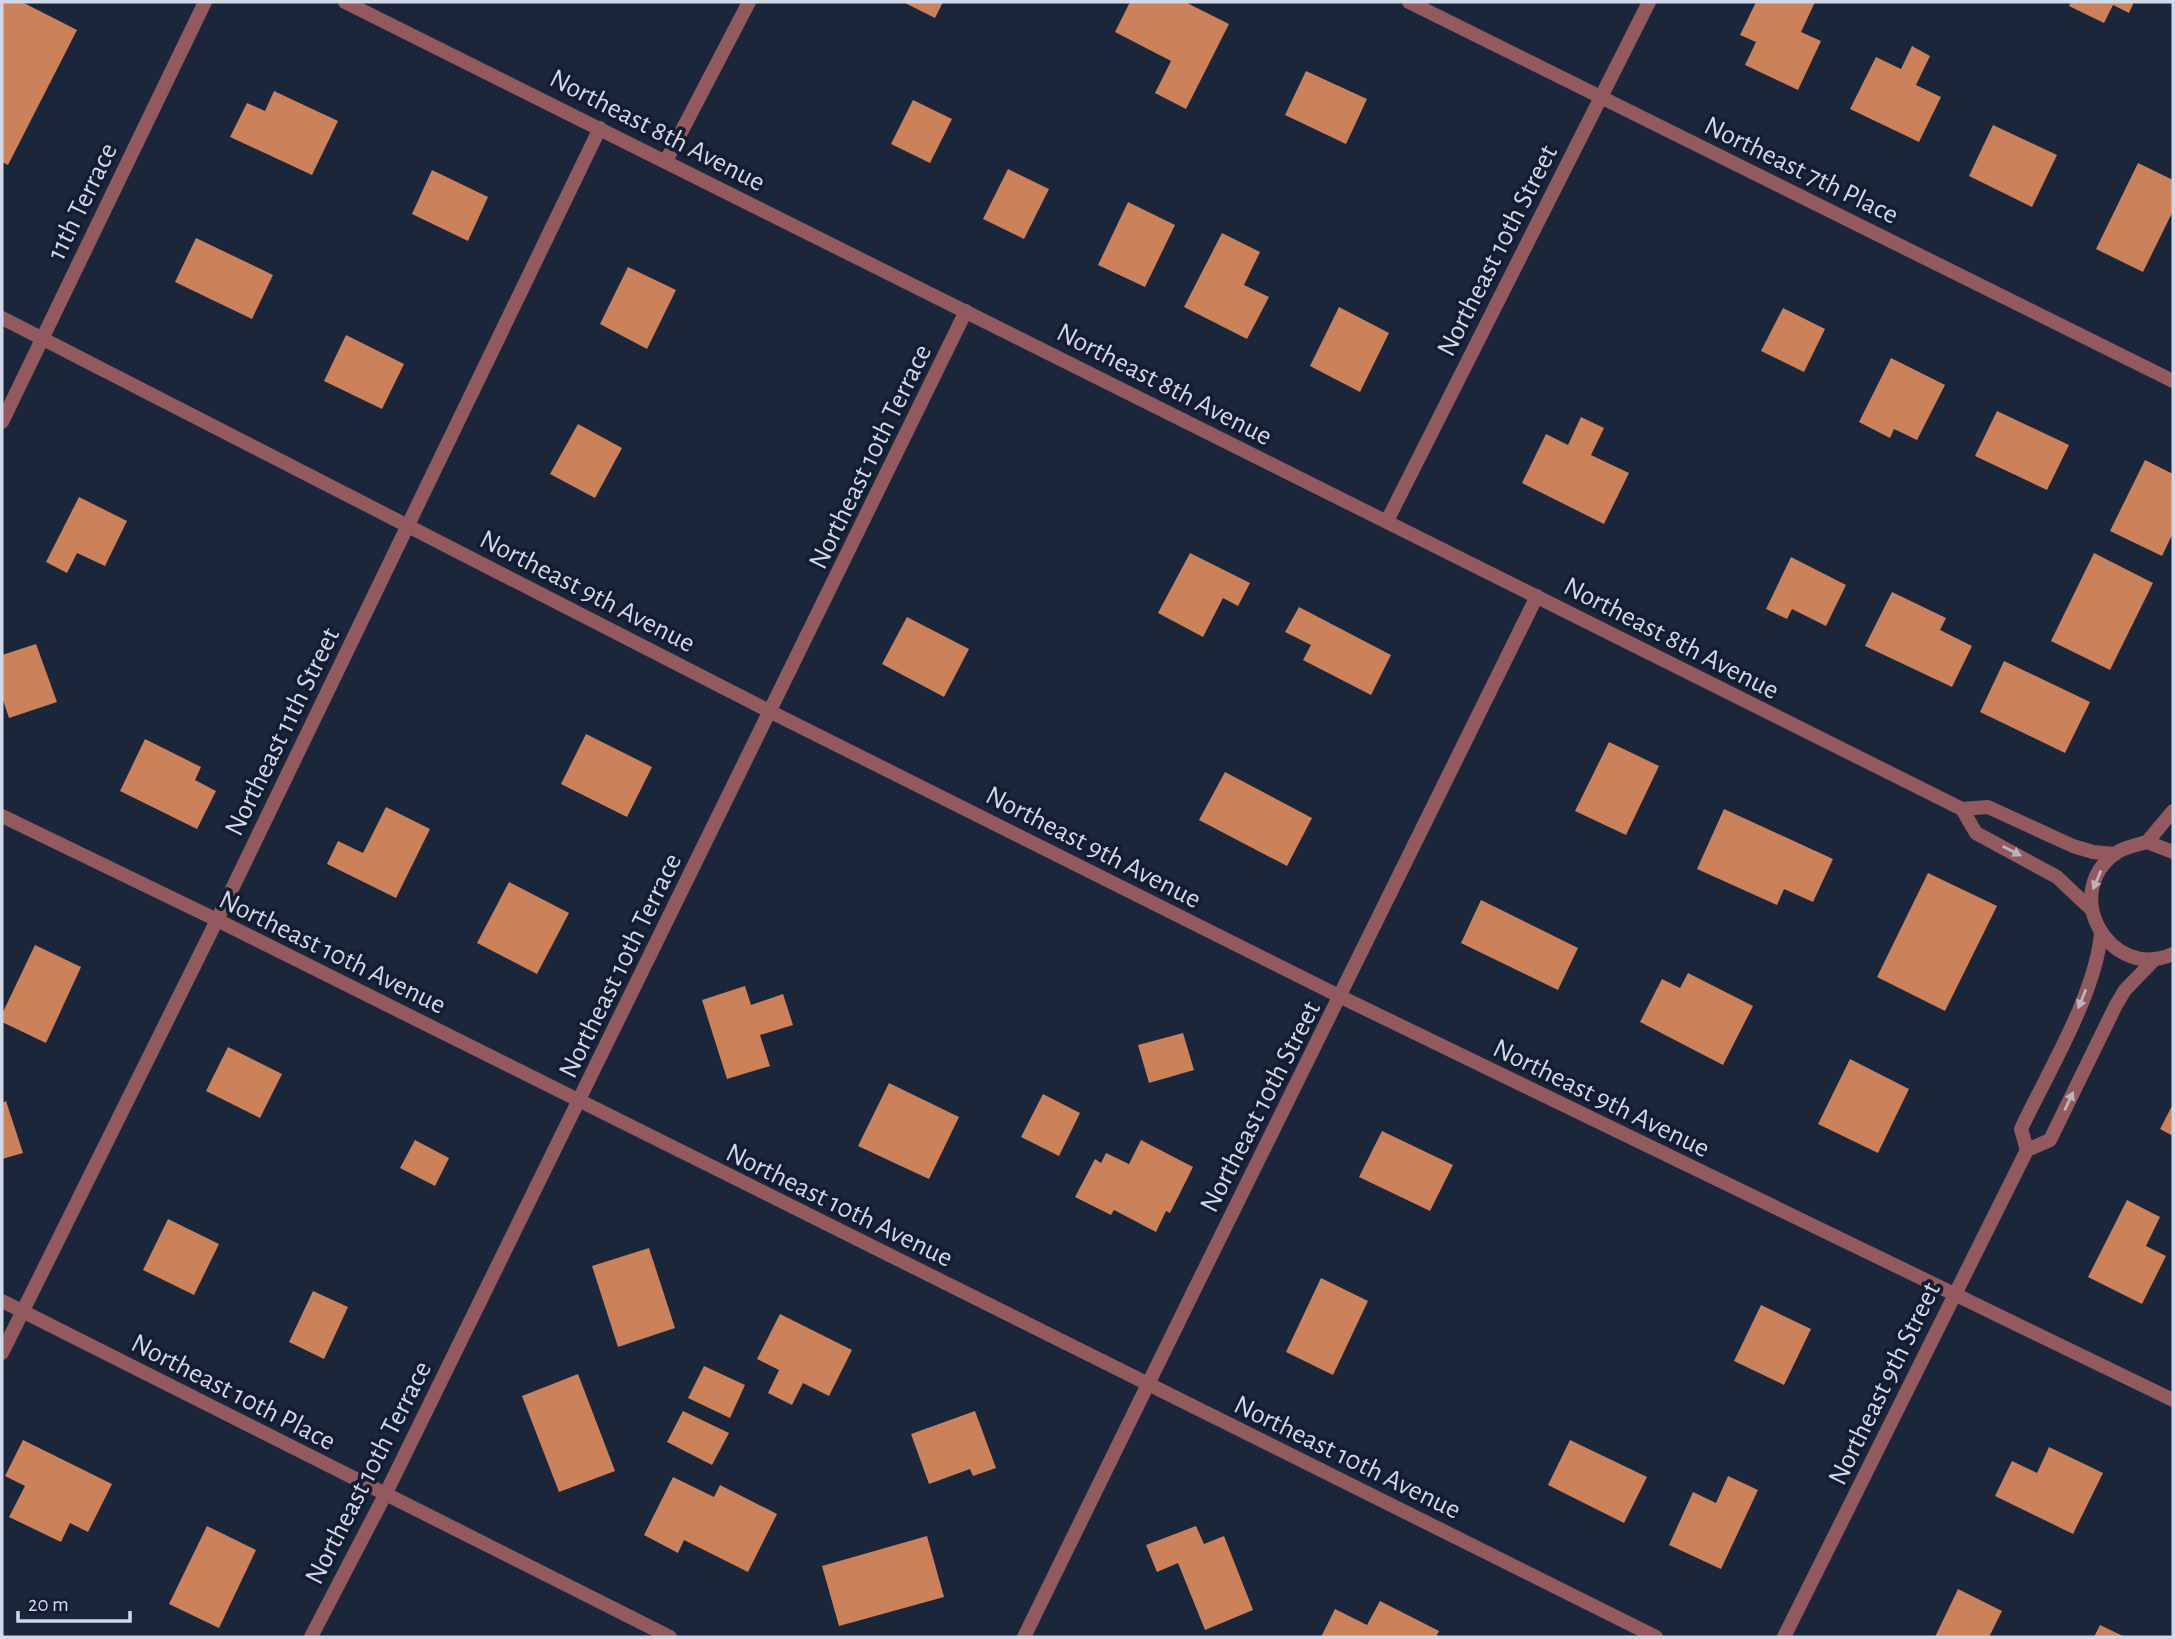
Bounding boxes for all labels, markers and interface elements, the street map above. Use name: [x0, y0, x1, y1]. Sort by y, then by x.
street label: Northeast 8th Avenue: [545, 64, 769, 197]
street label: Northeast 7th Place: [1700, 112, 1903, 230]
street label: 11th Terrace: [42, 139, 123, 265]
street label: Northeast 10th Street: [1432, 141, 1563, 361]
street label: Northeast 8th Avenue: [1052, 318, 1276, 451]
street label: Northeast 10th Terrace: [804, 340, 937, 574]
street label: Northeast 9th Avenue: [475, 525, 699, 658]
street label: Northeast 8th Avenue: [1559, 572, 1783, 705]
street label: Northeast 11th Street: [220, 623, 345, 840]
street label: Northeast 9th Avenue: [981, 781, 1205, 914]
one-way arrow: [2002, 846, 2022, 857]
street label: Northeast 10th Terrace: [554, 849, 687, 1083]
one-way arrow: [2092, 869, 2103, 890]
street label: Northeast 10th Avenue: [214, 886, 450, 1020]
one-way arrow: [2077, 989, 2088, 1010]
street label: Northeast 10th Street: [1195, 997, 1326, 1217]
street label: Northeast 9th Avenue: [1488, 1034, 1714, 1163]
one-way arrow: [2063, 1091, 2074, 1112]
street label: Northeast 10th Avenue: [721, 1139, 957, 1273]
street label: Northeast 9th Street: [1824, 1278, 1946, 1490]
street label: Northeast 10th Place: [127, 1329, 340, 1456]
street label: Northeast 10th Terrace: [300, 1357, 437, 1589]
street label: Northeast 10th Avenue: [1229, 1391, 1465, 1525]
scale bar: [18, 1580, 130, 1624]
text: 20 m: [28, 1594, 69, 1615]

